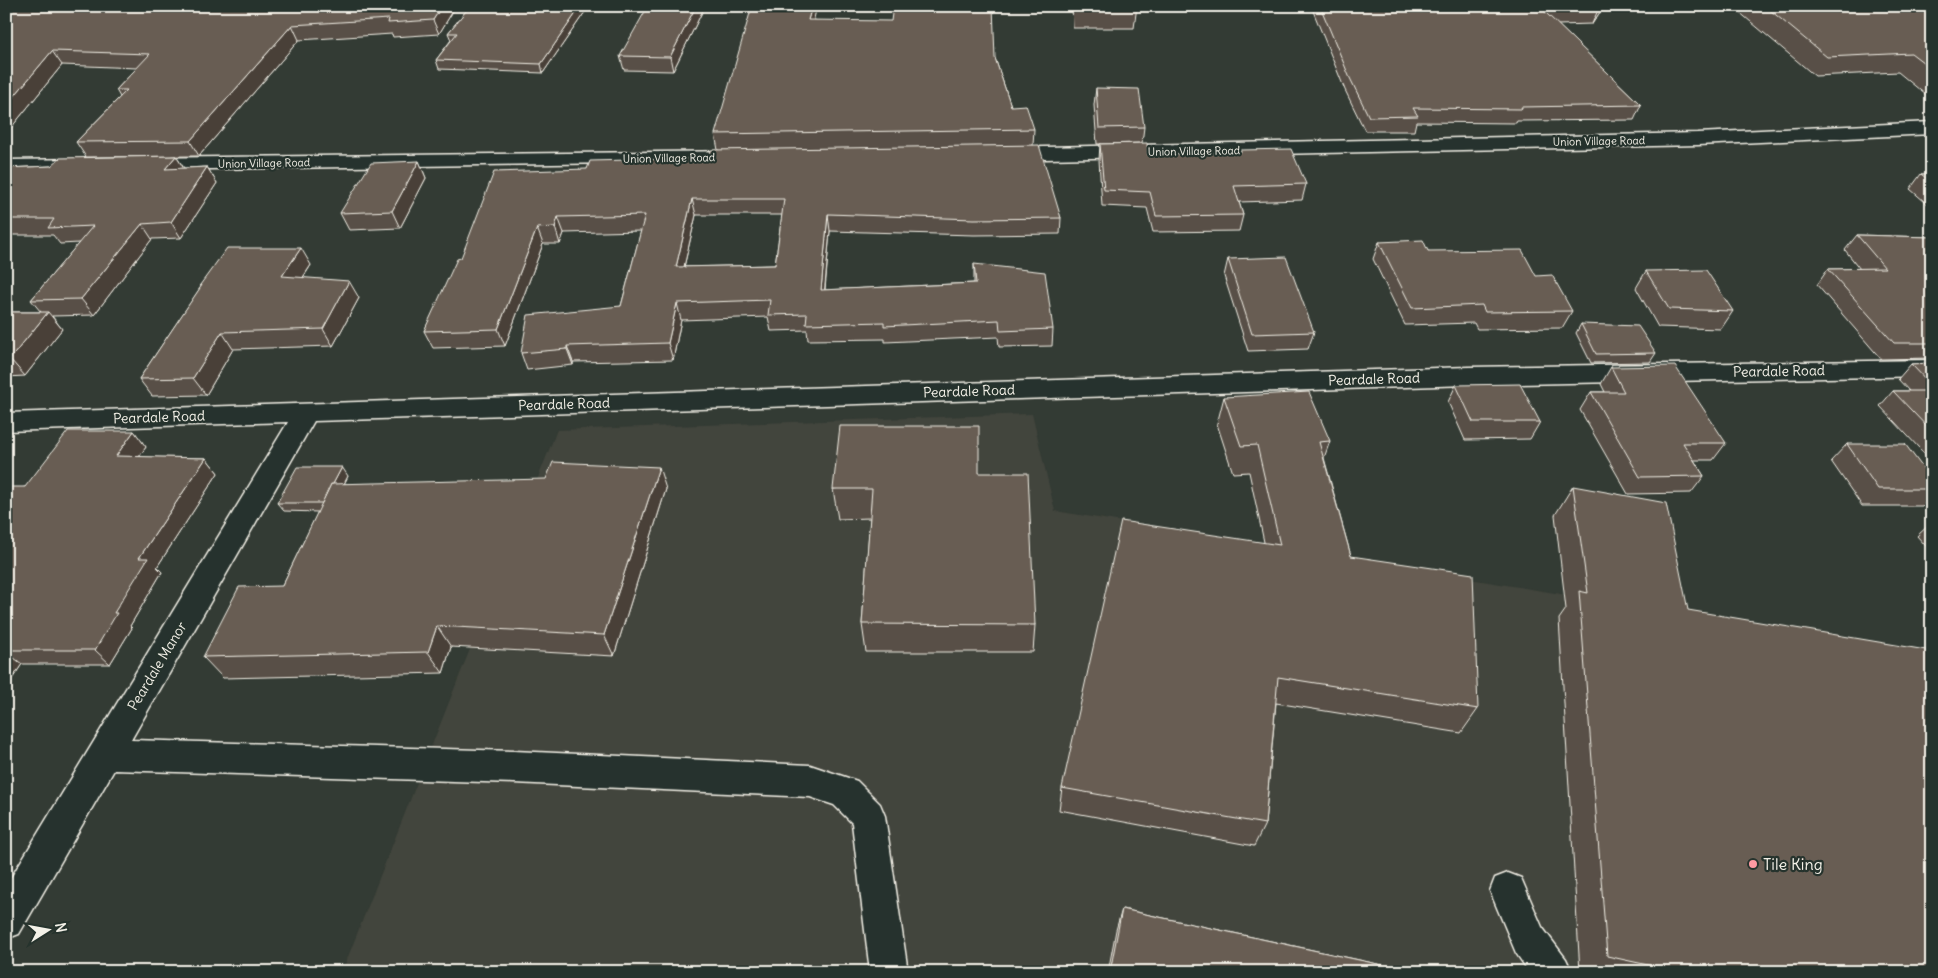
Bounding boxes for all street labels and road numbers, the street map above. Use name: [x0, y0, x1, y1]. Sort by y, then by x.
street label: Union Village Road: [1553, 133, 1646, 149]
street label: Union Village Road: [1148, 143, 1241, 159]
street label: Union Village Road: [623, 150, 716, 166]
street label: Union Village Road: [218, 155, 311, 171]
street label: Peardale Road: [1733, 361, 1825, 381]
street label: Peardale Road: [1328, 368, 1420, 390]
street label: Peardale Road: [923, 380, 1015, 402]
street label: Peardale Road: [518, 393, 610, 415]
street label: Peardale Road: [113, 406, 205, 428]
street label: Peardale Manor: [123, 618, 191, 714]

